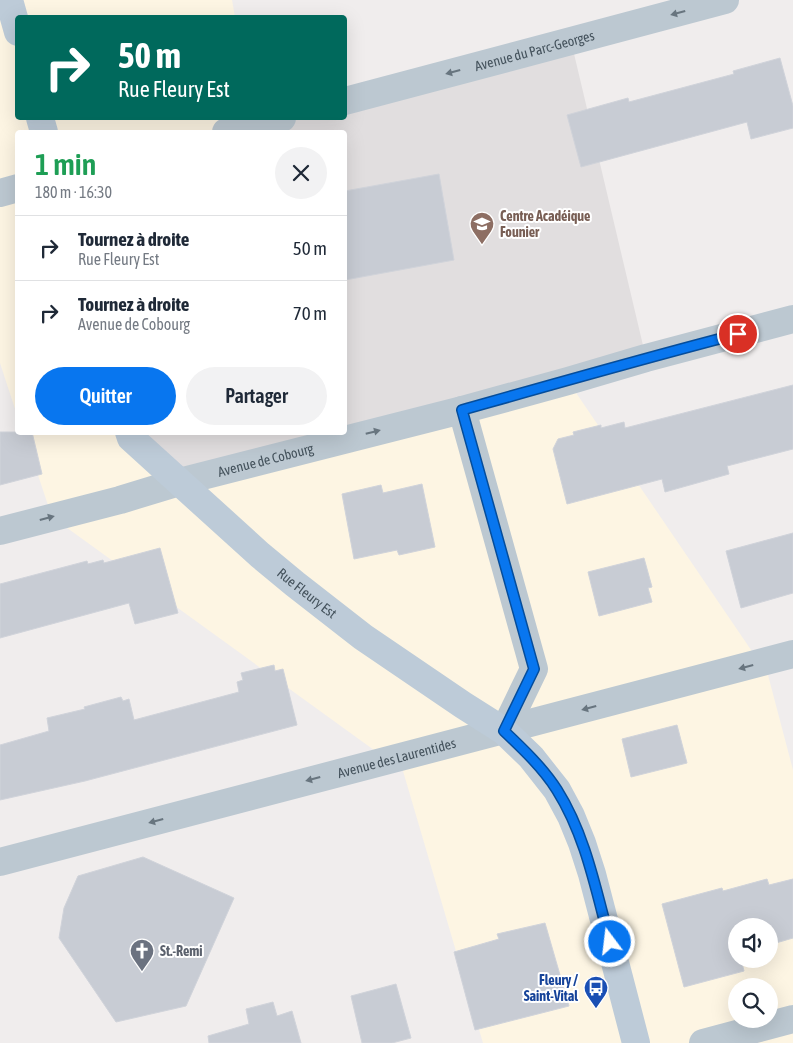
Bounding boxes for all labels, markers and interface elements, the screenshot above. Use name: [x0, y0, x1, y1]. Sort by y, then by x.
one-way arrow: [670, 9, 685, 17]
street label: Avenue du Parc-Georges: [473, 27, 596, 74]
icon: right: [35, 35, 100, 100]
text: 50 m: [118, 35, 181, 75]
one-way arrow: [445, 68, 460, 76]
text: Rue Fleury Est: [118, 76, 230, 102]
text: 1 min: [35, 147, 96, 181]
button: close: [275, 147, 327, 199]
text: 180 m · 16:30: [35, 183, 112, 201]
place label: Centre Acadéique Founier: [500, 208, 590, 240]
school or university icon: Centre Acadéique Founier: [469, 211, 495, 245]
text: Tournez à droite: [78, 228, 189, 250]
icon: right: [35, 234, 63, 262]
text: 50 m: [293, 237, 327, 259]
text: Rue Fleury Est: [78, 250, 159, 268]
text: Tournez à droite: [78, 293, 189, 315]
icon: right: [35, 299, 63, 327]
text: 70 m: [293, 302, 327, 324]
pin: [717, 313, 759, 355]
text: Avenue de Cobourg: [78, 315, 190, 333]
icon: arrive: [724, 320, 752, 348]
button: Quitter: [35, 367, 176, 425]
button: Partager: [186, 367, 327, 425]
one-way arrow: [366, 428, 381, 436]
street label: Avenue de Cobourg: [216, 440, 315, 480]
one-way arrow: [40, 514, 55, 522]
street label: Rue Fleury Est: [274, 565, 340, 621]
one-way arrow: [738, 663, 753, 671]
one-way arrow: [581, 704, 596, 712]
street label: Avenue des Laurentides: [336, 735, 458, 781]
one-way arrow: [305, 776, 320, 784]
one-way arrow: [148, 817, 163, 825]
position arrow: [583, 915, 635, 967]
map controls: [728, 918, 778, 1028]
button: sound: [728, 918, 778, 968]
church icon: St.-Remi: [129, 938, 155, 972]
place label: St.-Remi: [160, 943, 203, 959]
place label: Fleury / Saint-Vital: [524, 972, 578, 1004]
bus stop icon: Fleury / Saint-Vital: [583, 975, 609, 1009]
button: search: [728, 978, 778, 1028]

